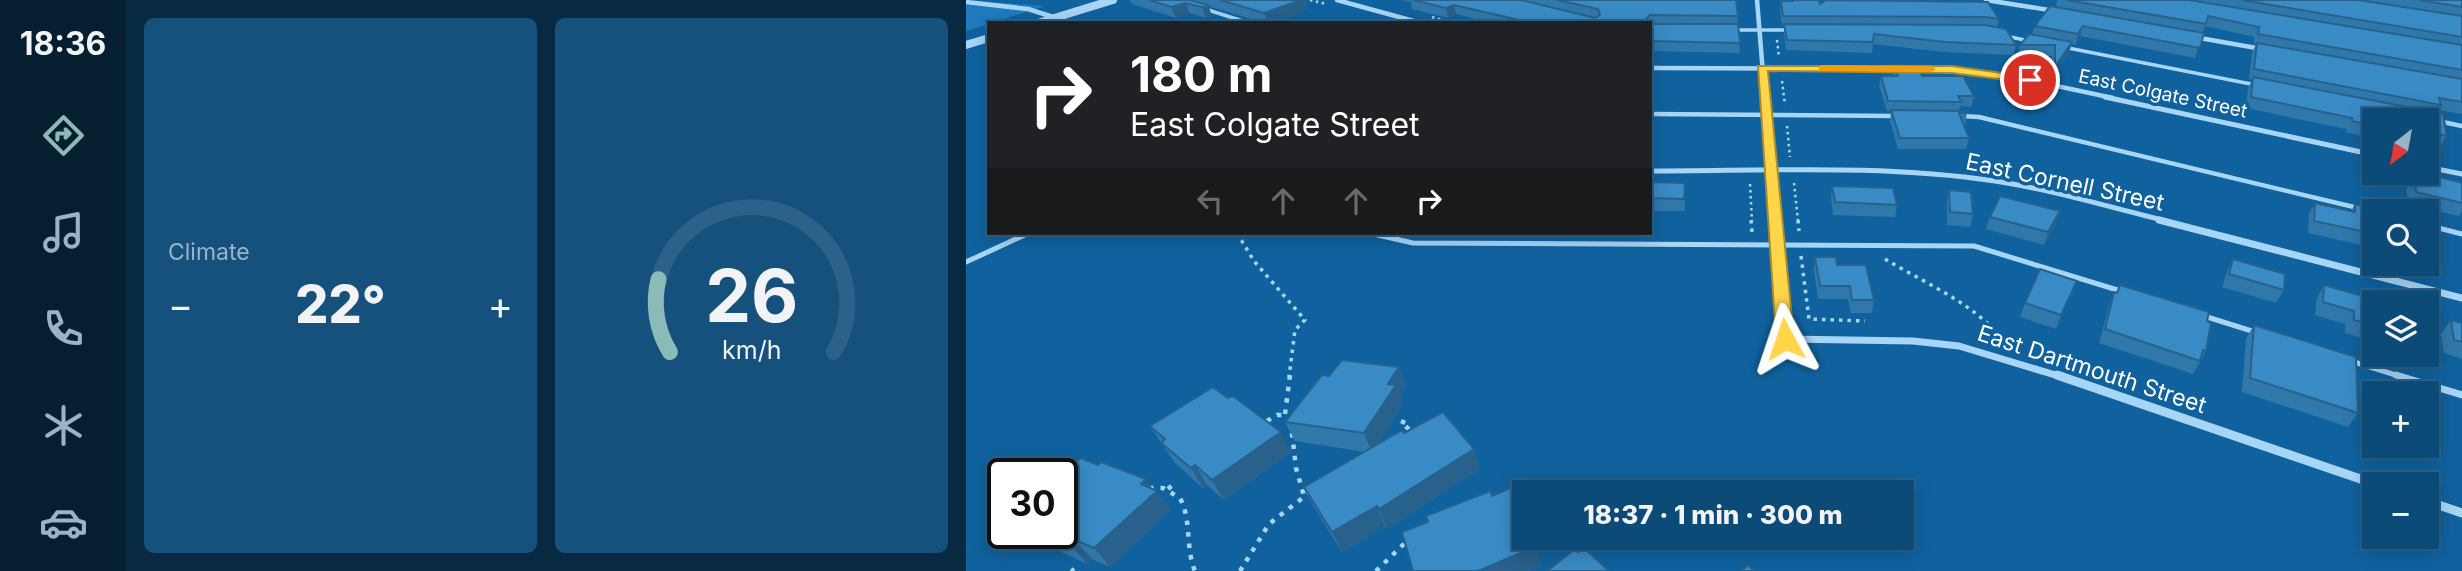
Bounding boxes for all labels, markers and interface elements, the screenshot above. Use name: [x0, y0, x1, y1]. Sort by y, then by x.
text: 18:36: [20, 24, 106, 63]
text: 180 m: [1130, 45, 1272, 104]
icon: right: [1015, 49, 1106, 140]
pin: [2000, 50, 2060, 110]
icon: arrive: [2011, 61, 2049, 99]
street label: East Colgate Street: [2076, 64, 2249, 123]
text: East Colgate Street: [1130, 105, 1420, 144]
north arrow: [2362, 108, 2440, 186]
map controls: [2362, 108, 2439, 549]
icon: directions: [39, 111, 88, 160]
street label: East Cornell Street: [1963, 147, 2167, 217]
icon: left: [1191, 182, 1229, 220]
icon: ahead: [1264, 182, 1302, 220]
icon: ahead: [1337, 182, 1375, 220]
icon: right: [1410, 182, 1448, 220]
button: search: [2362, 199, 2439, 276]
icon: music: [39, 208, 88, 257]
text: Climate: [168, 238, 250, 266]
text: 26: [705, 251, 798, 340]
text: 22°: [295, 273, 386, 336]
text: −: [168, 282, 193, 328]
text: +: [488, 282, 513, 328]
button: layers: [2362, 290, 2439, 367]
position arrow: [1748, 302, 1822, 376]
icon: phone: [39, 304, 88, 353]
street label: East Dartmouth Street: [1974, 319, 2210, 419]
text: km/h: [722, 334, 781, 364]
button: +: [2362, 381, 2439, 458]
icon: climate: [39, 401, 88, 450]
speed limit sign: 30: [987, 458, 1078, 549]
button: −: [2362, 472, 2439, 549]
icon: car: [39, 498, 88, 547]
text: 18:37 · 1 min · 300 m: [1583, 499, 1843, 530]

